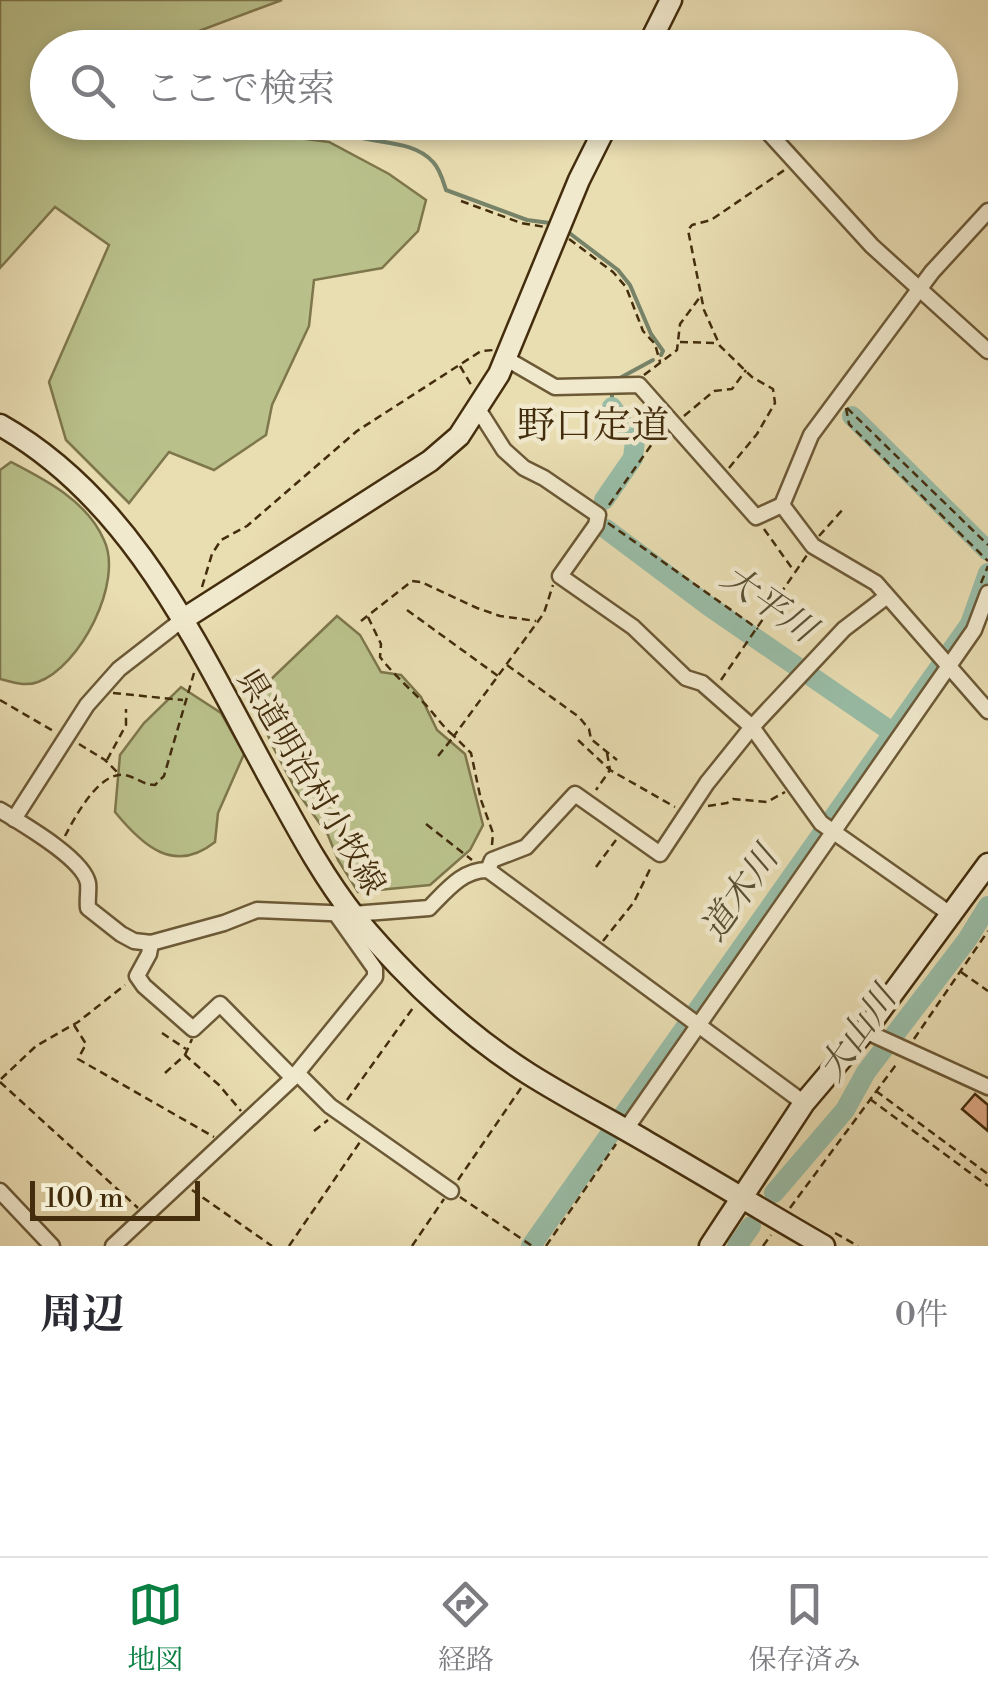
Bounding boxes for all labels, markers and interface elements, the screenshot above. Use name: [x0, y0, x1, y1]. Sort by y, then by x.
search box: [30, 30, 958, 140]
icon: search: [65, 58, 120, 113]
text: ここで検索: [145, 66, 335, 113]
district label: 野口定道: [517, 403, 669, 450]
water label: 大平川: [713, 556, 827, 654]
street label: 県道明治村小牧線: [228, 662, 394, 902]
water label: 道木川: [692, 835, 790, 949]
water label: 大山川: [810, 975, 908, 1089]
scale bar: [30, 1176, 200, 1220]
text: 100 m: [45, 1181, 124, 1216]
text: 周辺: [40, 1289, 124, 1342]
text: 0件: [895, 1295, 948, 1335]
tab: 地図: [127, 1577, 183, 1678]
tab: 経路: [438, 1577, 494, 1678]
tab: 保存済み: [749, 1577, 861, 1678]

